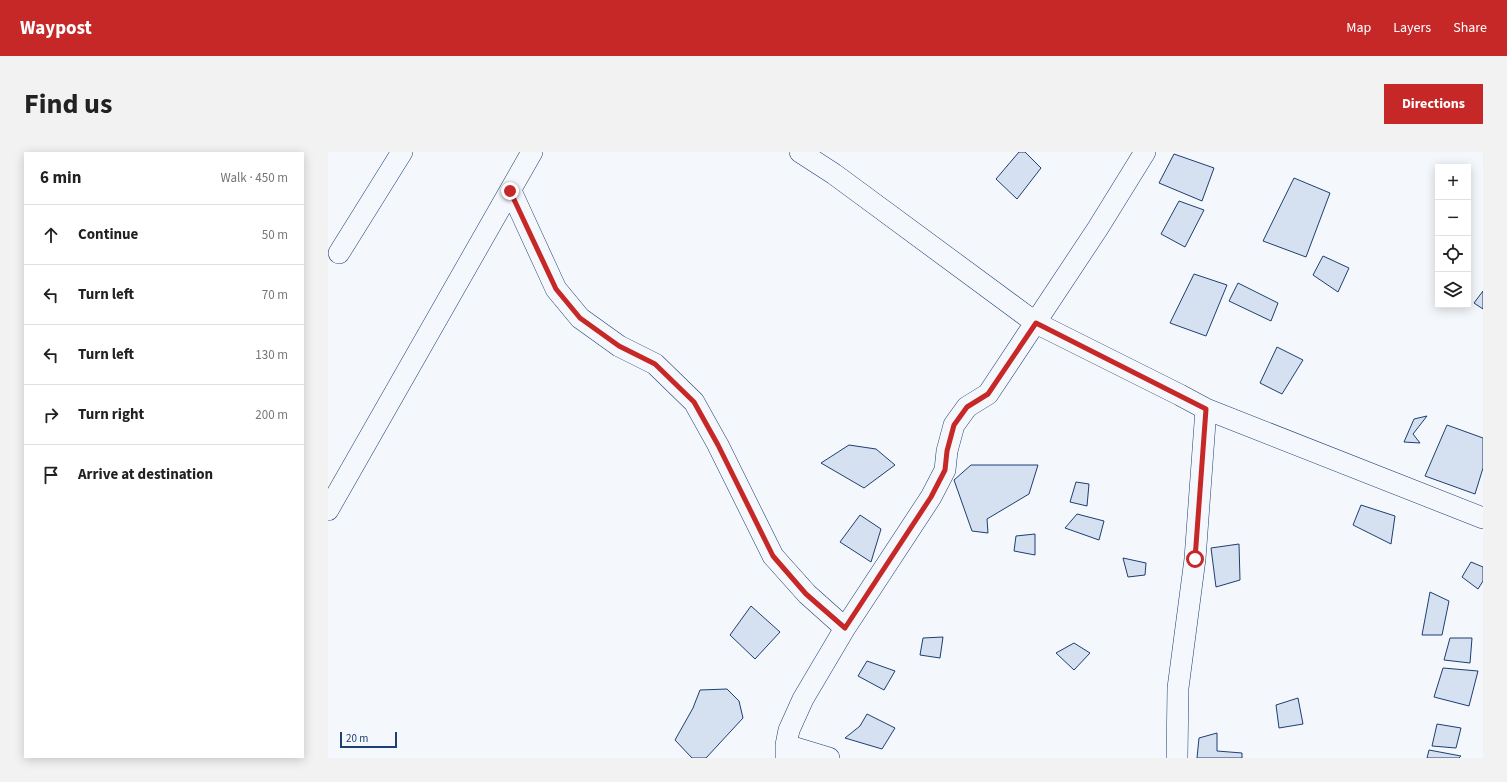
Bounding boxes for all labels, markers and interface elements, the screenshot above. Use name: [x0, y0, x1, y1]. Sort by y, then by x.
text: Waypost: [20, 15, 92, 42]
text: Map: [1346, 18, 1371, 38]
text: Layers: [1393, 18, 1431, 38]
text: Share: [1453, 18, 1487, 38]
text: Find us: [24, 84, 112, 124]
button: Directions: [1384, 84, 1483, 124]
map controls: [1435, 164, 1471, 308]
button: +: [1435, 164, 1471, 200]
text: 6 min: [40, 166, 81, 190]
text: Walk · 450 m: [220, 169, 288, 187]
route end: [501, 182, 519, 200]
button: −: [1435, 200, 1471, 236]
icon: ahead: [40, 224, 62, 246]
text: Continue: [78, 224, 138, 245]
text: 50 m: [262, 226, 288, 244]
button: locate: [1435, 236, 1471, 272]
button: layers: [1435, 272, 1471, 308]
icon: left: [40, 284, 62, 306]
text: Turn left: [78, 284, 134, 305]
text: 70 m: [262, 286, 288, 304]
icon: left: [40, 344, 62, 366]
text: Turn left: [78, 344, 134, 365]
text: 130 m: [255, 346, 288, 364]
icon: right: [40, 404, 62, 426]
text: Turn right: [78, 404, 144, 425]
text: 200 m: [255, 406, 288, 424]
icon: arrive: [40, 464, 62, 486]
text: Arrive at destination: [78, 464, 213, 485]
route start: [1186, 550, 1204, 568]
scale bar: [340, 730, 397, 749]
text: 20 m: [346, 731, 368, 746]

